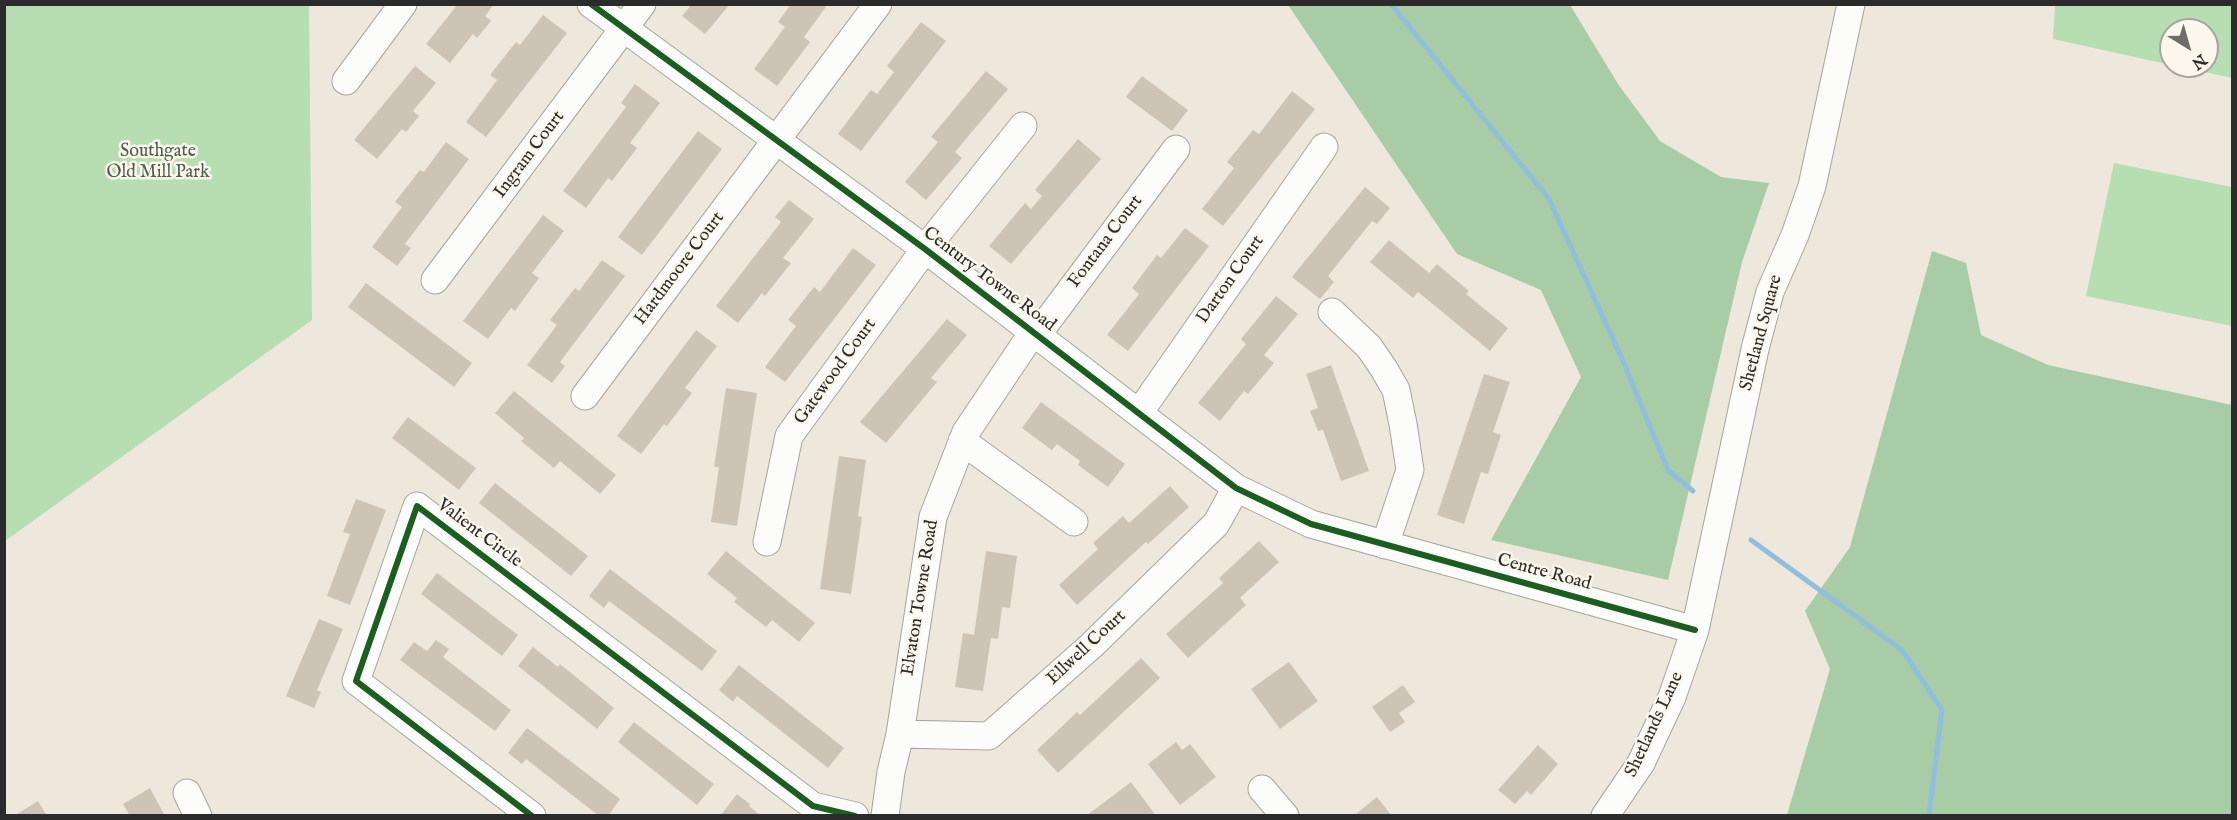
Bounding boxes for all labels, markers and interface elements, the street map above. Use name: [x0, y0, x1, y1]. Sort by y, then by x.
north arrow: [2159, 18, 2219, 78]
text: N: [2187, 49, 2210, 73]
street label: Ingram Court: [490, 107, 570, 203]
park label: Southgate Old Mill Park: [106, 141, 210, 184]
street label: Fontana Court: [1064, 191, 1148, 293]
street label: Hardmoore Court: [630, 208, 730, 330]
street label: Century Towne Road: [918, 223, 1060, 337]
street label: Darton Court: [1193, 232, 1269, 328]
street label: Shetland Square: [1736, 273, 1788, 393]
street label: Gatewood Court: [790, 315, 882, 429]
street label: Valient Circle: [432, 495, 526, 573]
street label: Elvaton Towne Road: [898, 519, 944, 677]
street label: Centre Road: [1495, 550, 1593, 596]
street label: Ellwell Court: [1043, 606, 1131, 690]
street label: Shetlands Lane: [1621, 669, 1689, 781]

